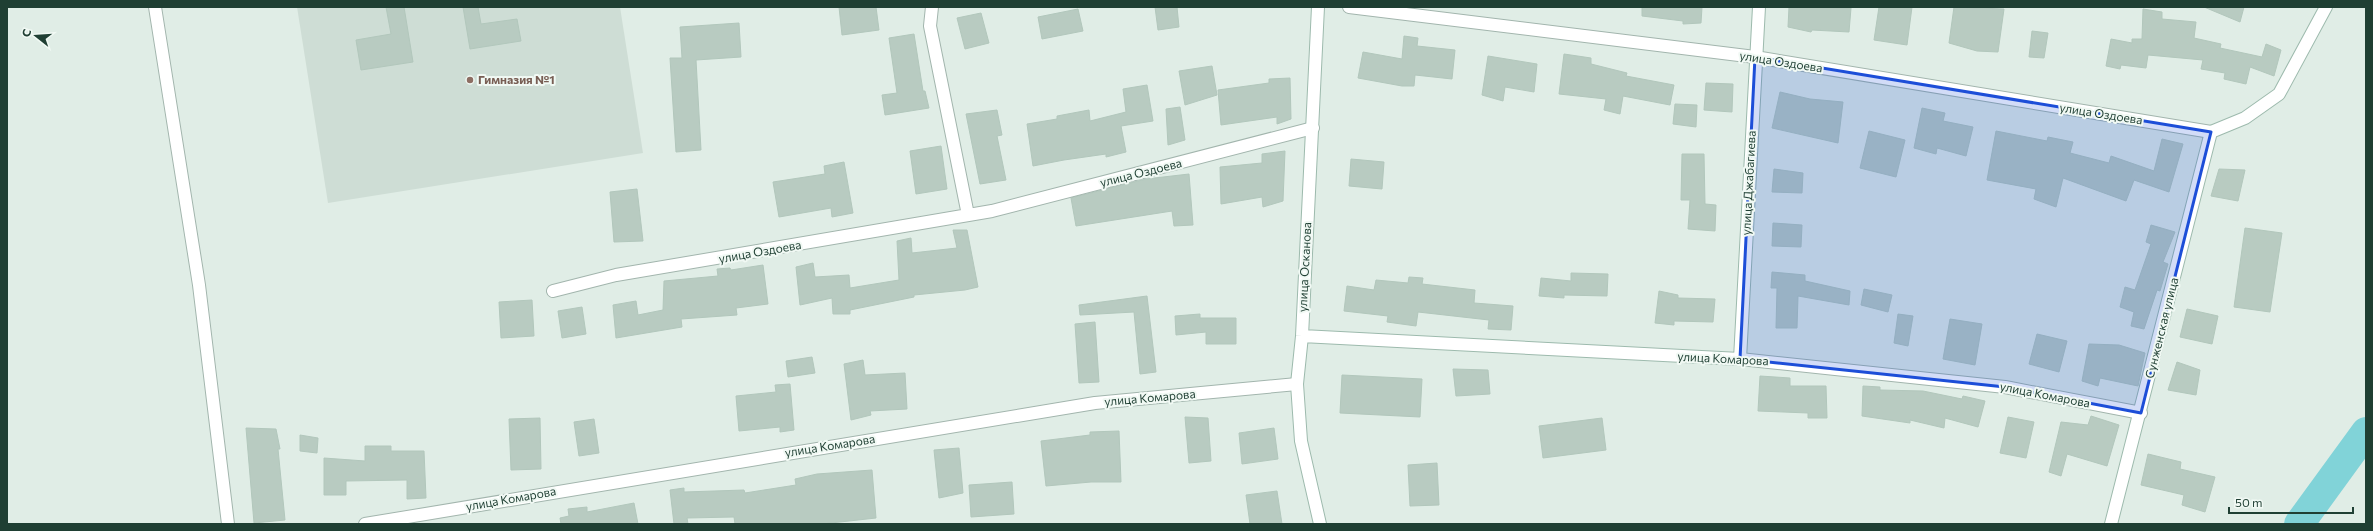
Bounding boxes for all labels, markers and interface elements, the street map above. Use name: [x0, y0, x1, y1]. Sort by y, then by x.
north arrow: [16, 16, 56, 56]
text: С: [19, 27, 33, 38]
street label: улица Оздоева: [1739, 48, 1824, 74]
place label: Гимназия №1: [478, 72, 555, 86]
marker: Гимназия №1: [465, 75, 475, 85]
street label: улица Оздоева: [2059, 100, 2144, 126]
street label: улица Джабагиева: [1738, 130, 1758, 236]
street label: улица Оздоева: [1098, 155, 1183, 189]
street label: улица Осканова: [1295, 222, 1313, 312]
street label: улица Оздоева: [717, 237, 802, 265]
street label: Сунженская улица: [2142, 276, 2180, 380]
street label: улица Комарова: [1677, 349, 1769, 367]
street label: улица Комарова: [1999, 378, 2091, 410]
street label: улица Комарова: [1104, 386, 1196, 408]
street label: улица Комарова: [784, 431, 876, 459]
street label: улица Комарова: [465, 483, 557, 513]
scale bar: [2229, 489, 2353, 515]
text: 50 m: [2235, 495, 2263, 509]

